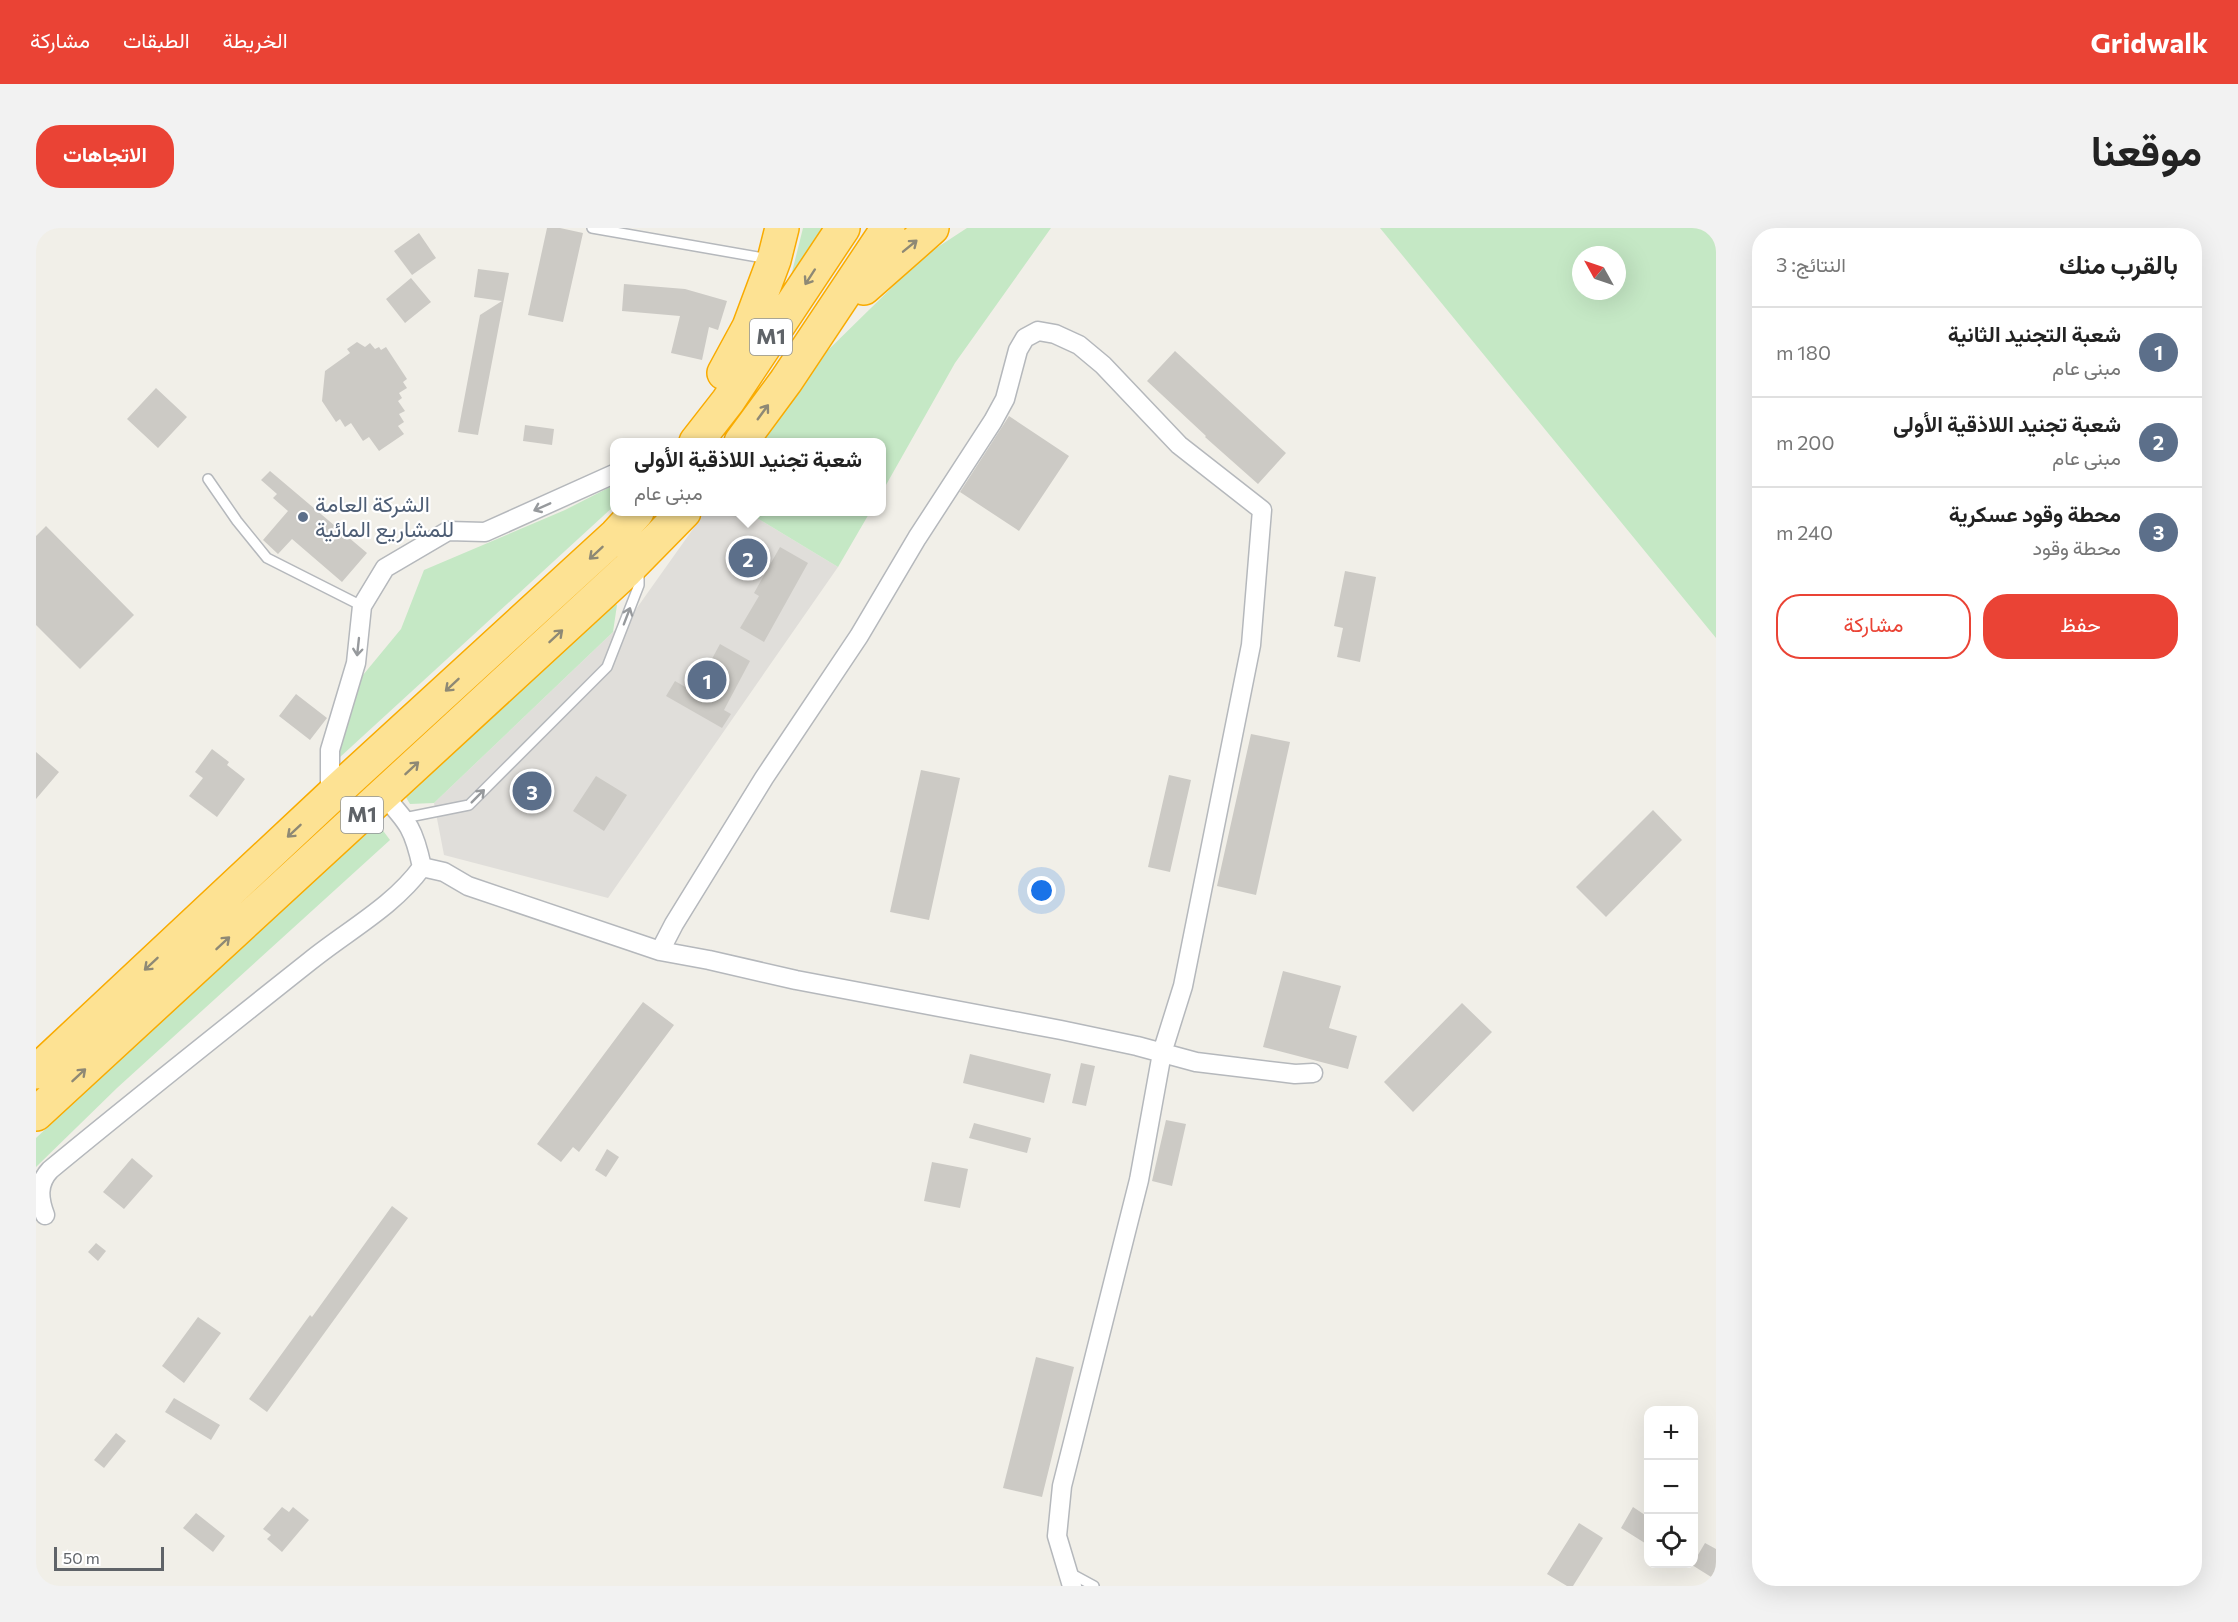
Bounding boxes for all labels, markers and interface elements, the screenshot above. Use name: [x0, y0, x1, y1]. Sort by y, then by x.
text: Gridwalk: [2090, 25, 2208, 59]
text: مشاركة: [30, 27, 90, 52]
text: الطبقات: [123, 27, 190, 52]
text: الخريطة: [223, 27, 288, 52]
text: موقعنا: [2091, 123, 2202, 175]
button: الاتجاهات: [36, 125, 174, 188]
one-way arrow: [902, 239, 918, 252]
north arrow: [1572, 246, 1626, 300]
text: بالقرب منك: [2059, 248, 2178, 279]
text: النتائج: 3: [1776, 252, 1846, 276]
one-way arrow: [804, 268, 816, 285]
road number: M1: [750, 319, 792, 355]
text: شعبة التجنيد الثانية: [1948, 320, 2121, 347]
text: 180 m: [1776, 340, 1831, 364]
text: 1: [2154, 340, 2163, 364]
text: مبنى عام: [2052, 355, 2121, 379]
one-way arrow: [757, 404, 769, 420]
text: شعبة تجنيد اللاذقية الأولى: [1893, 410, 2121, 437]
text: 200 m: [1776, 430, 1834, 454]
text: 2: [2153, 430, 2164, 454]
popup: [610, 438, 886, 516]
text: شعبة تجنيد اللاذقية الأولى: [634, 445, 862, 472]
text: مبنى عام: [2052, 445, 2121, 469]
text: مبنى عام: [634, 480, 703, 504]
place label: الشركة العامة للمشاريع المائية: [315, 490, 454, 544]
text: محطة وقود عسكرية: [1949, 500, 2121, 527]
one-way arrow: [533, 502, 552, 513]
marker: الشركة العامة للمشاريع المائية: [296, 510, 310, 524]
text: 240 m: [1776, 520, 1833, 544]
text: 3: [2153, 520, 2164, 544]
text: محطة وقود: [2033, 535, 2121, 559]
pin: 2: [728, 536, 768, 580]
one-way arrow: [589, 546, 604, 560]
button: مشاركة: [1776, 594, 1971, 659]
button: حفظ: [1983, 594, 2178, 659]
one-way arrow: [622, 607, 633, 626]
one-way arrow: [548, 628, 563, 643]
one-way arrow: [352, 637, 363, 657]
pin: 1: [688, 658, 726, 702]
one-way arrow: [445, 678, 460, 692]
one-way arrow: [405, 761, 420, 775]
pin: 3: [512, 768, 552, 814]
one-way arrow: [471, 788, 486, 803]
road number: M1: [341, 797, 383, 833]
one-way arrow: [286, 824, 301, 838]
your location: [1027, 876, 1056, 905]
one-way arrow: [215, 935, 230, 950]
one-way arrow: [144, 957, 159, 972]
one-way arrow: [71, 1068, 86, 1082]
map controls: [1644, 1406, 1698, 1568]
button: +: [1644, 1406, 1698, 1460]
button: −: [1644, 1460, 1698, 1514]
button: locate: [1644, 1514, 1698, 1568]
scale bar: [54, 1544, 164, 1572]
text: 50 m: [63, 1548, 100, 1567]

